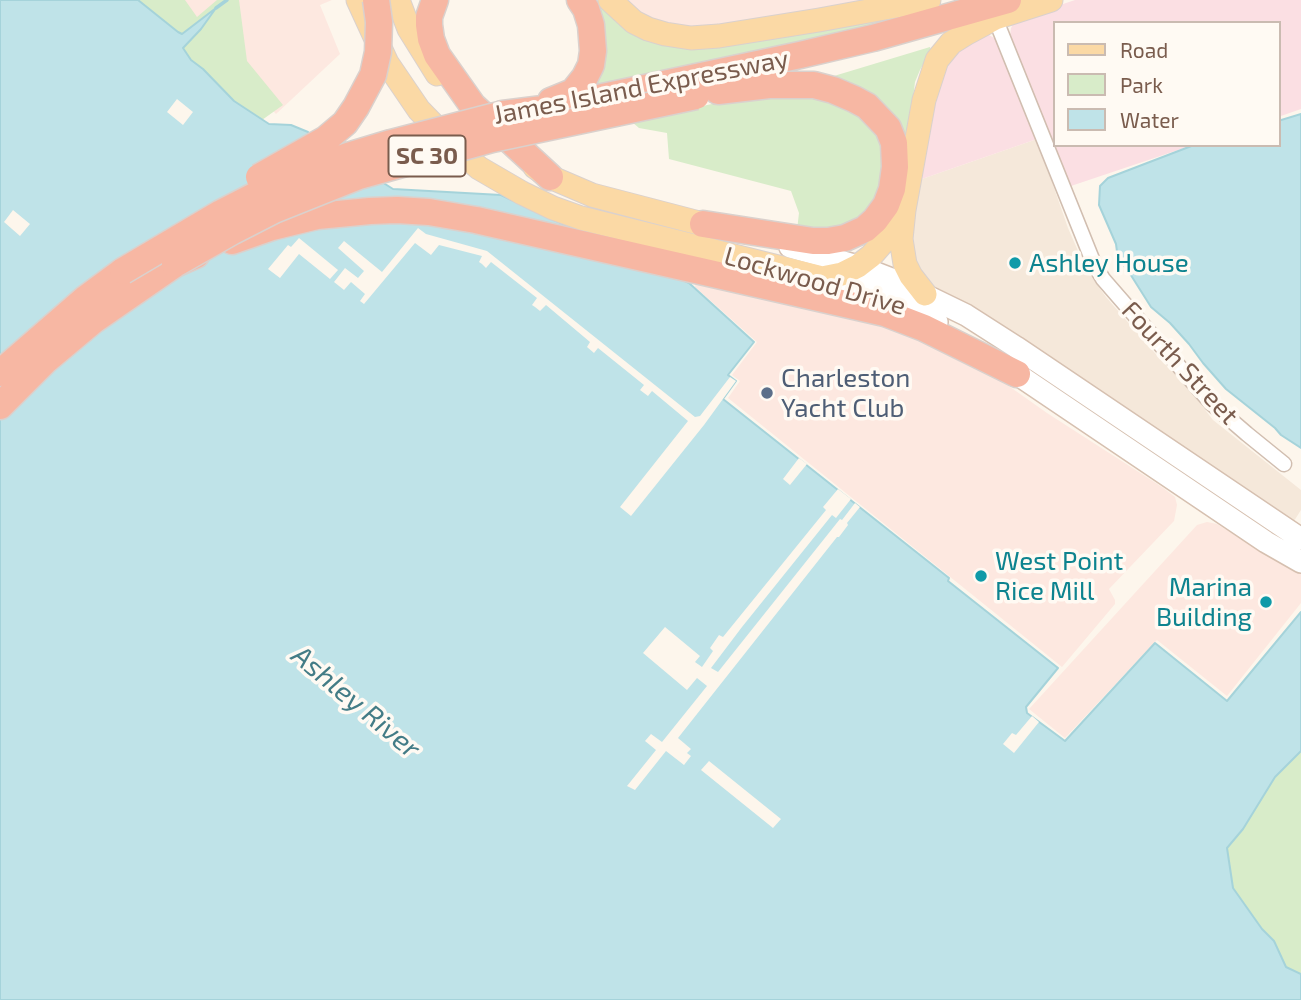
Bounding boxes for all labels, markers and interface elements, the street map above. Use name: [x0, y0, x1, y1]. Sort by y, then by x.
legend: [1052, 21, 1280, 147]
text: Road: [1120, 37, 1168, 62]
street label: James Island Expressway: [491, 43, 791, 131]
text: Park: [1120, 72, 1163, 97]
text: Water: [1120, 107, 1179, 132]
road number: SC 30: [388, 136, 466, 176]
street label: Lockwood Drive: [721, 240, 909, 322]
place label: Ashley House: [1029, 247, 1189, 279]
marker: Ashley House: [1007, 255, 1023, 271]
street label: Fourth Street: [1115, 295, 1245, 431]
place label: Charleston Yacht Club: [781, 362, 910, 424]
marker: Charleston Yacht Club: [759, 385, 775, 401]
place label: West Point Rice Mill: [995, 545, 1123, 606]
marker: West Point Rice Mill: [973, 568, 989, 584]
place label: Marina Building: [1156, 571, 1252, 632]
marker: Marina Building: [1258, 594, 1274, 610]
water label: Ashley River: [285, 639, 427, 765]

